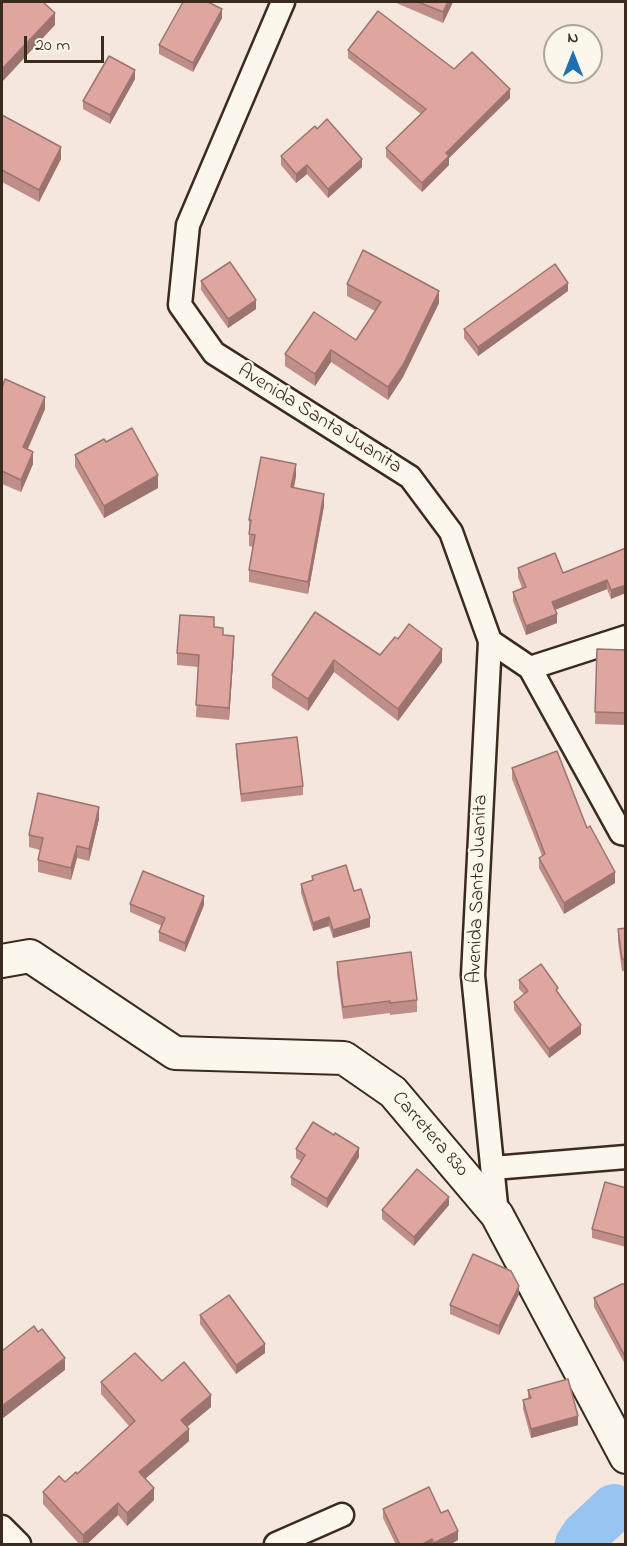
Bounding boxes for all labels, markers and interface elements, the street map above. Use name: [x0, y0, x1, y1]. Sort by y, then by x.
scale bar: [27, 24, 106, 62]
north arrow: [543, 24, 603, 84]
text: N: [568, 26, 578, 50]
text: 20 m: [35, 33, 70, 59]
street label: Avenida Santa Juanita: [232, 360, 406, 480]
street label: Avenida Santa Juanita: [464, 794, 494, 984]
street label: Carretera 830: [385, 1087, 473, 1183]

